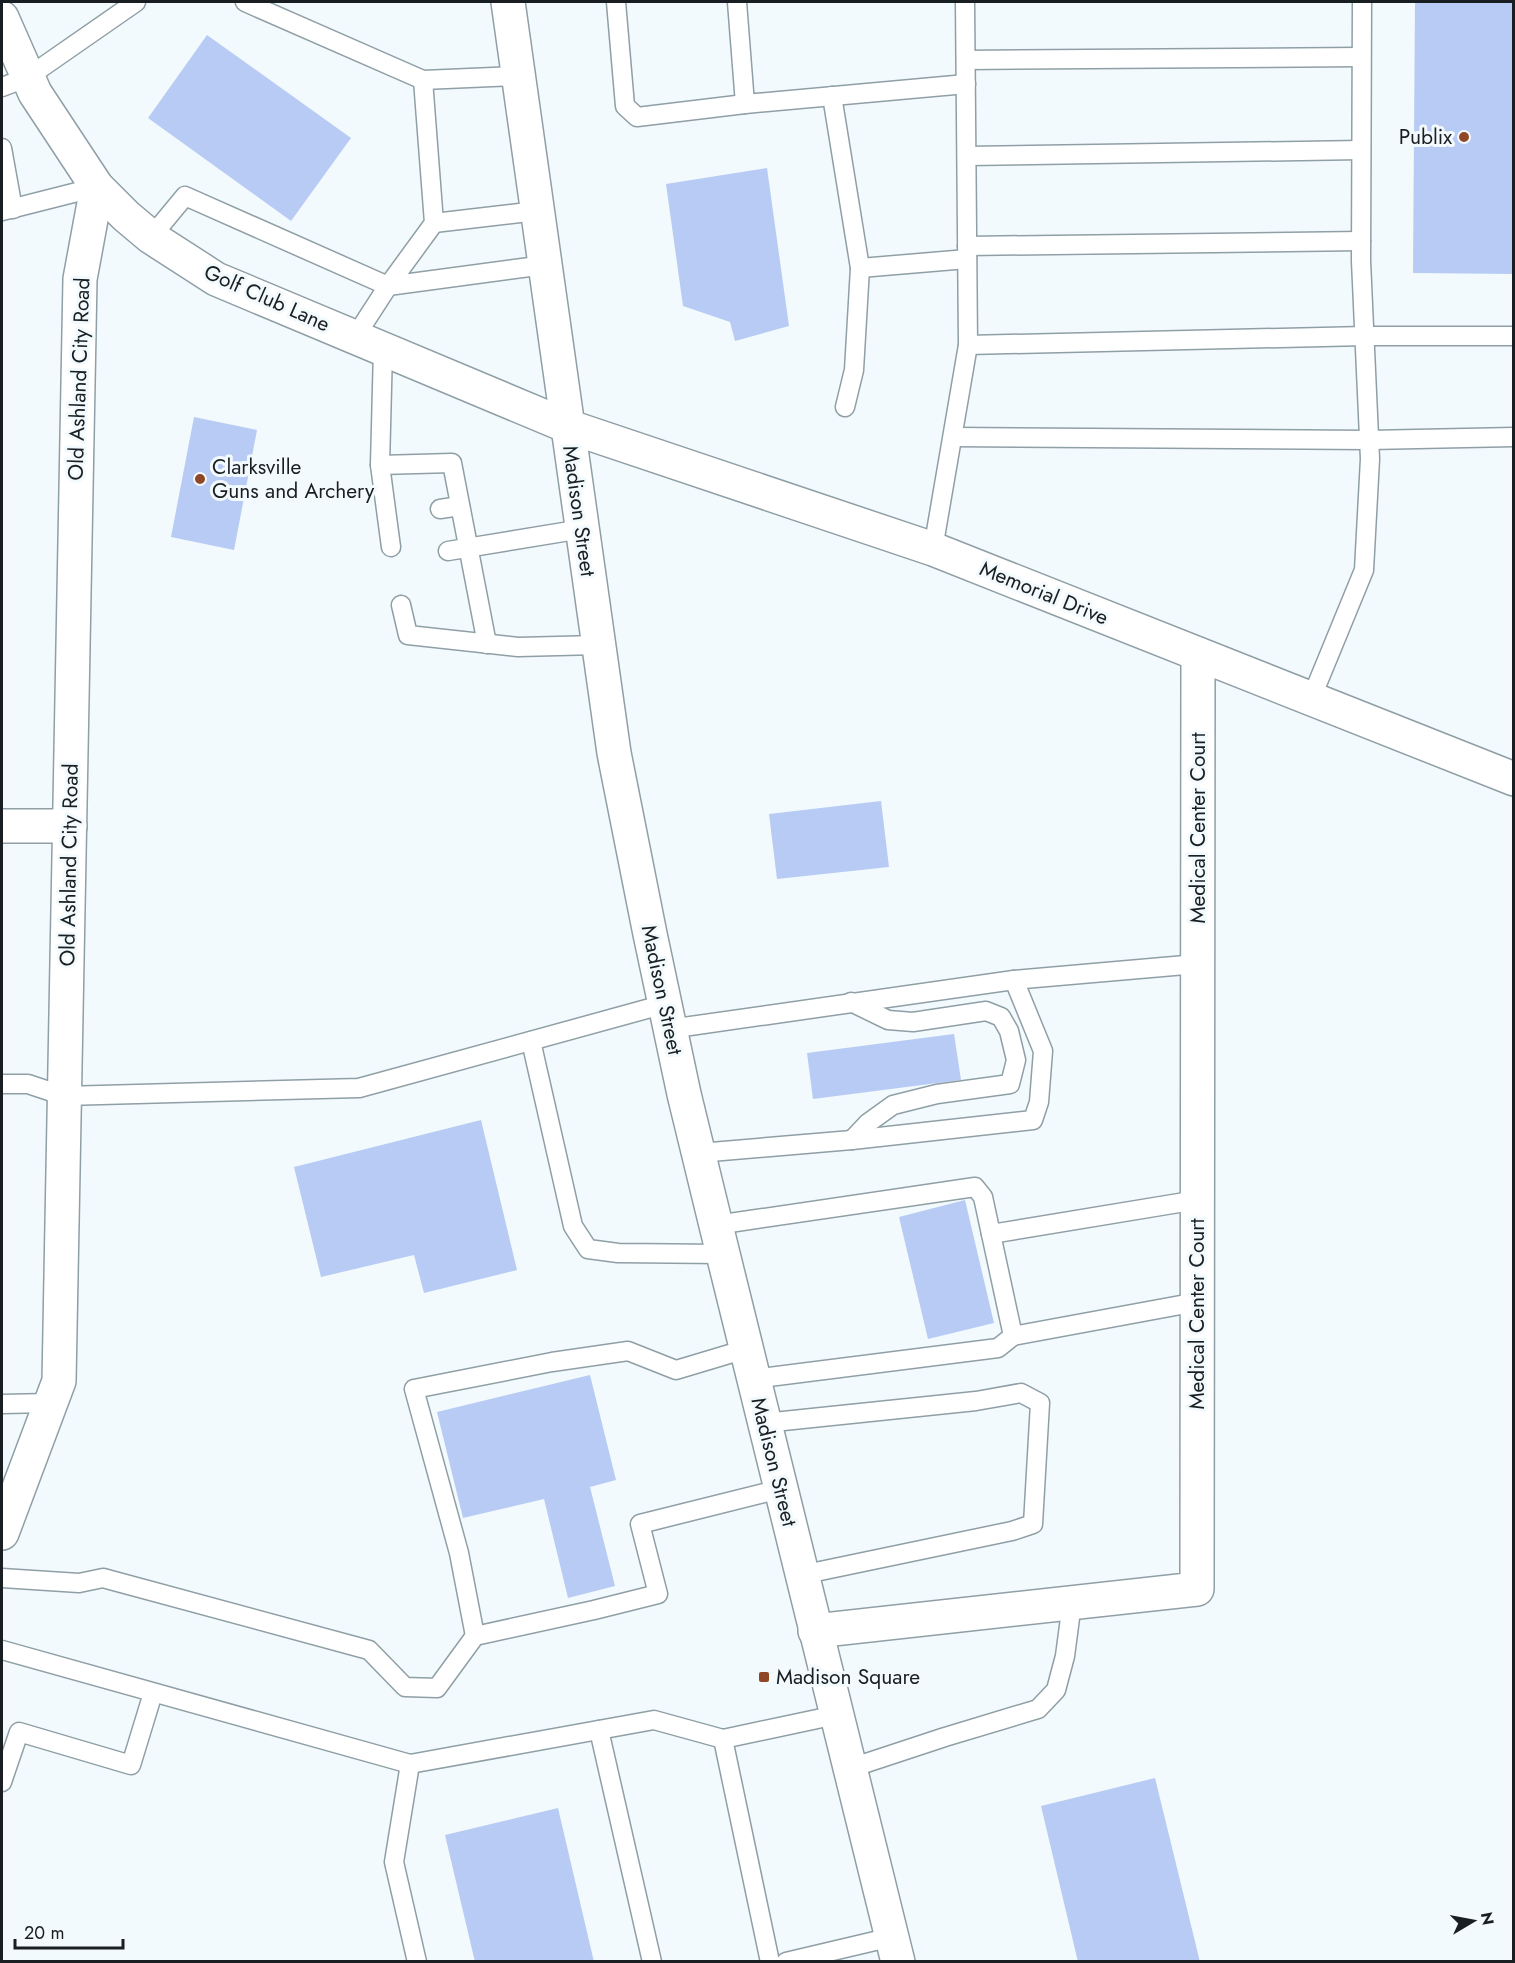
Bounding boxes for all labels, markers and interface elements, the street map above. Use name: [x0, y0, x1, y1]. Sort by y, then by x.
place label: Publix: [1399, 122, 1452, 152]
marker: Publix: [1457, 130, 1471, 144]
street label: Golf Club Lane: [199, 257, 335, 339]
street label: Old Ashland City Road: [60, 277, 98, 481]
street label: Madison Street: [555, 444, 603, 578]
place label: Clarksville Guns and Archery: [212, 452, 375, 506]
marker: Clarksville Guns and Archery: [193, 472, 207, 486]
street label: Memorial Drive: [975, 554, 1113, 632]
street label: Medical Center Court: [1183, 732, 1213, 924]
street label: Old Ashland City Road: [52, 763, 86, 967]
street label: Madison Street: [634, 922, 690, 1058]
street label: Medical Center Court: [1182, 1218, 1212, 1410]
street label: Madison Street: [743, 1394, 805, 1530]
place label: Madison Square: [776, 1662, 920, 1692]
marker: Madison Square: [757, 1670, 771, 1684]
north arrow: [1443, 1891, 1503, 1951]
text: N: [1475, 1910, 1500, 1927]
scale bar: [15, 1912, 123, 1950]
text: 20 m: [24, 1920, 64, 1946]

